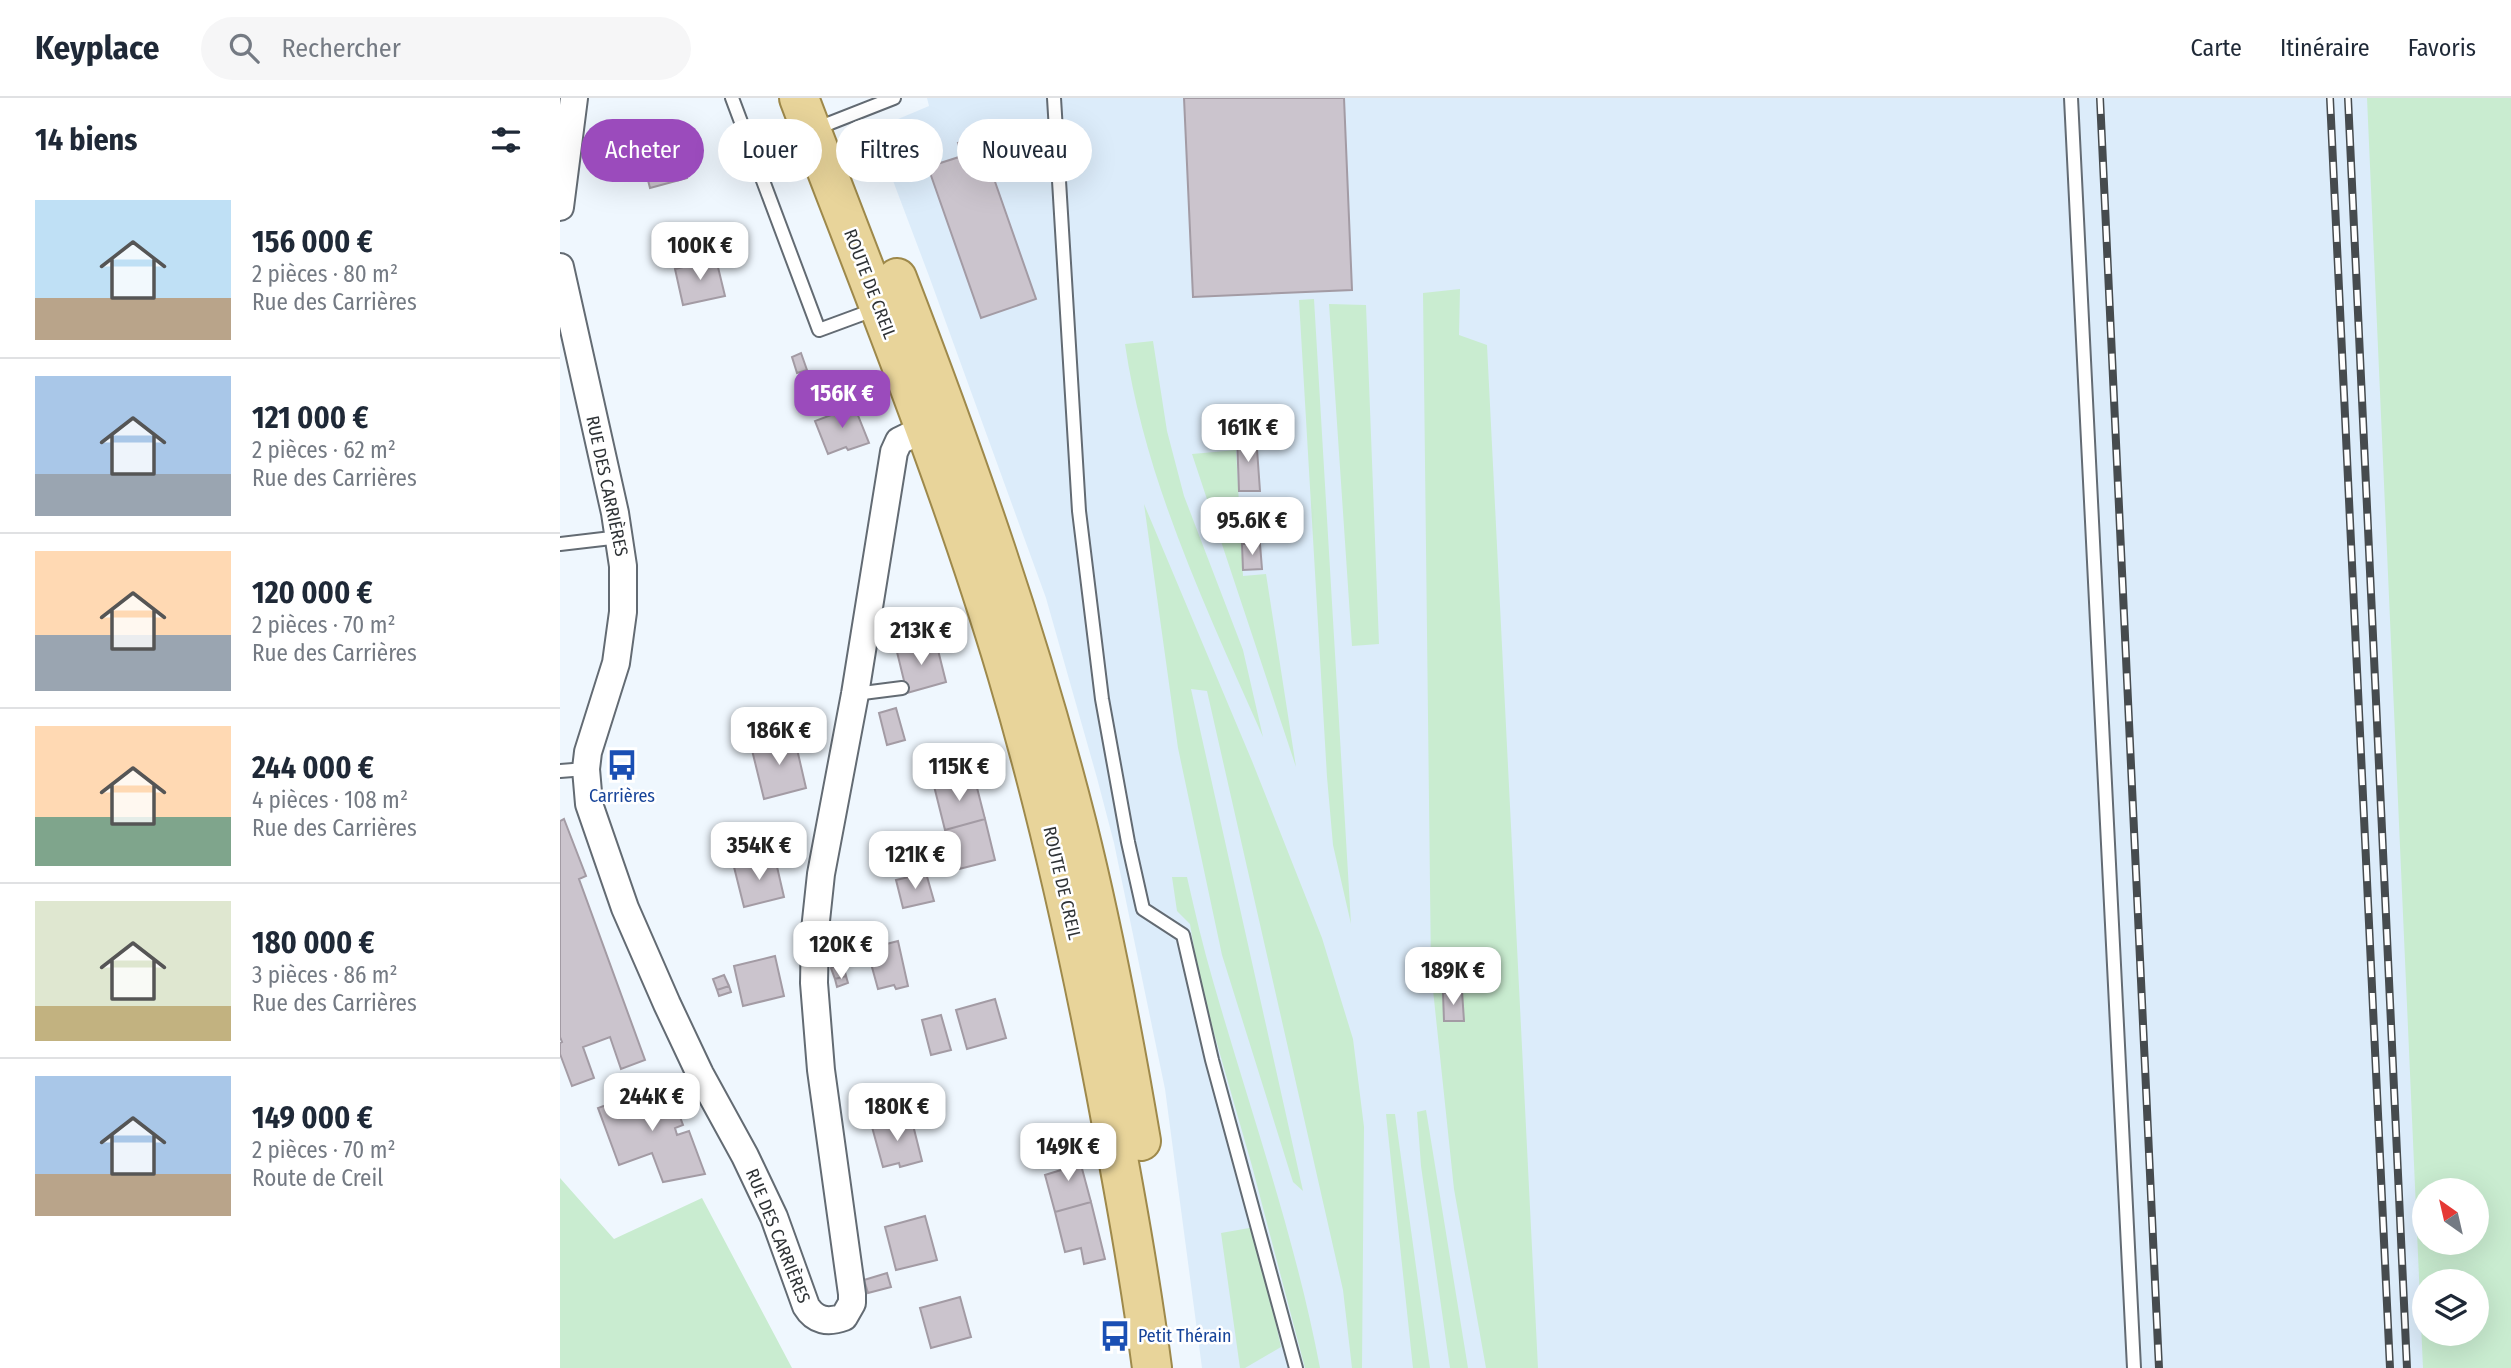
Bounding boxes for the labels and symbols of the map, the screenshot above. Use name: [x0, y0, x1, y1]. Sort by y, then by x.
pin: 100K €: [643, 222, 757, 282]
street label: ROUTE DE CREIL: [839, 226, 901, 342]
pin: 156K €: [785, 370, 899, 430]
pin: 161K €: [1191, 404, 1305, 464]
street label: RUE DES CARRIÈRES: [581, 413, 634, 558]
pin: 95.6K €: [1187, 498, 1317, 557]
pin: 213K €: [864, 608, 978, 667]
pin: 186K €: [722, 708, 836, 767]
pin: 115K €: [902, 744, 1016, 803]
bus stop icon: Carrières: [605, 748, 639, 782]
place label: Carrières: [589, 785, 655, 807]
pin: 354K €: [702, 822, 816, 882]
street label: ROUTE DE CREIL: [1038, 824, 1086, 942]
pin: 121K €: [858, 832, 972, 891]
pin: 120K €: [784, 922, 898, 981]
pin: 189K €: [1396, 948, 1510, 1007]
pin: 244K €: [595, 1074, 709, 1133]
pin: 180K €: [840, 1084, 954, 1143]
pin: 149K €: [1011, 1124, 1125, 1183]
street label: RUE DES CARRIÈRES: [741, 1165, 816, 1307]
north arrow: [2412, 1178, 2488, 1255]
bus stop icon: Petit Thérain: [1098, 1319, 1132, 1353]
place label: Petit Thérain: [1138, 1325, 1232, 1347]

